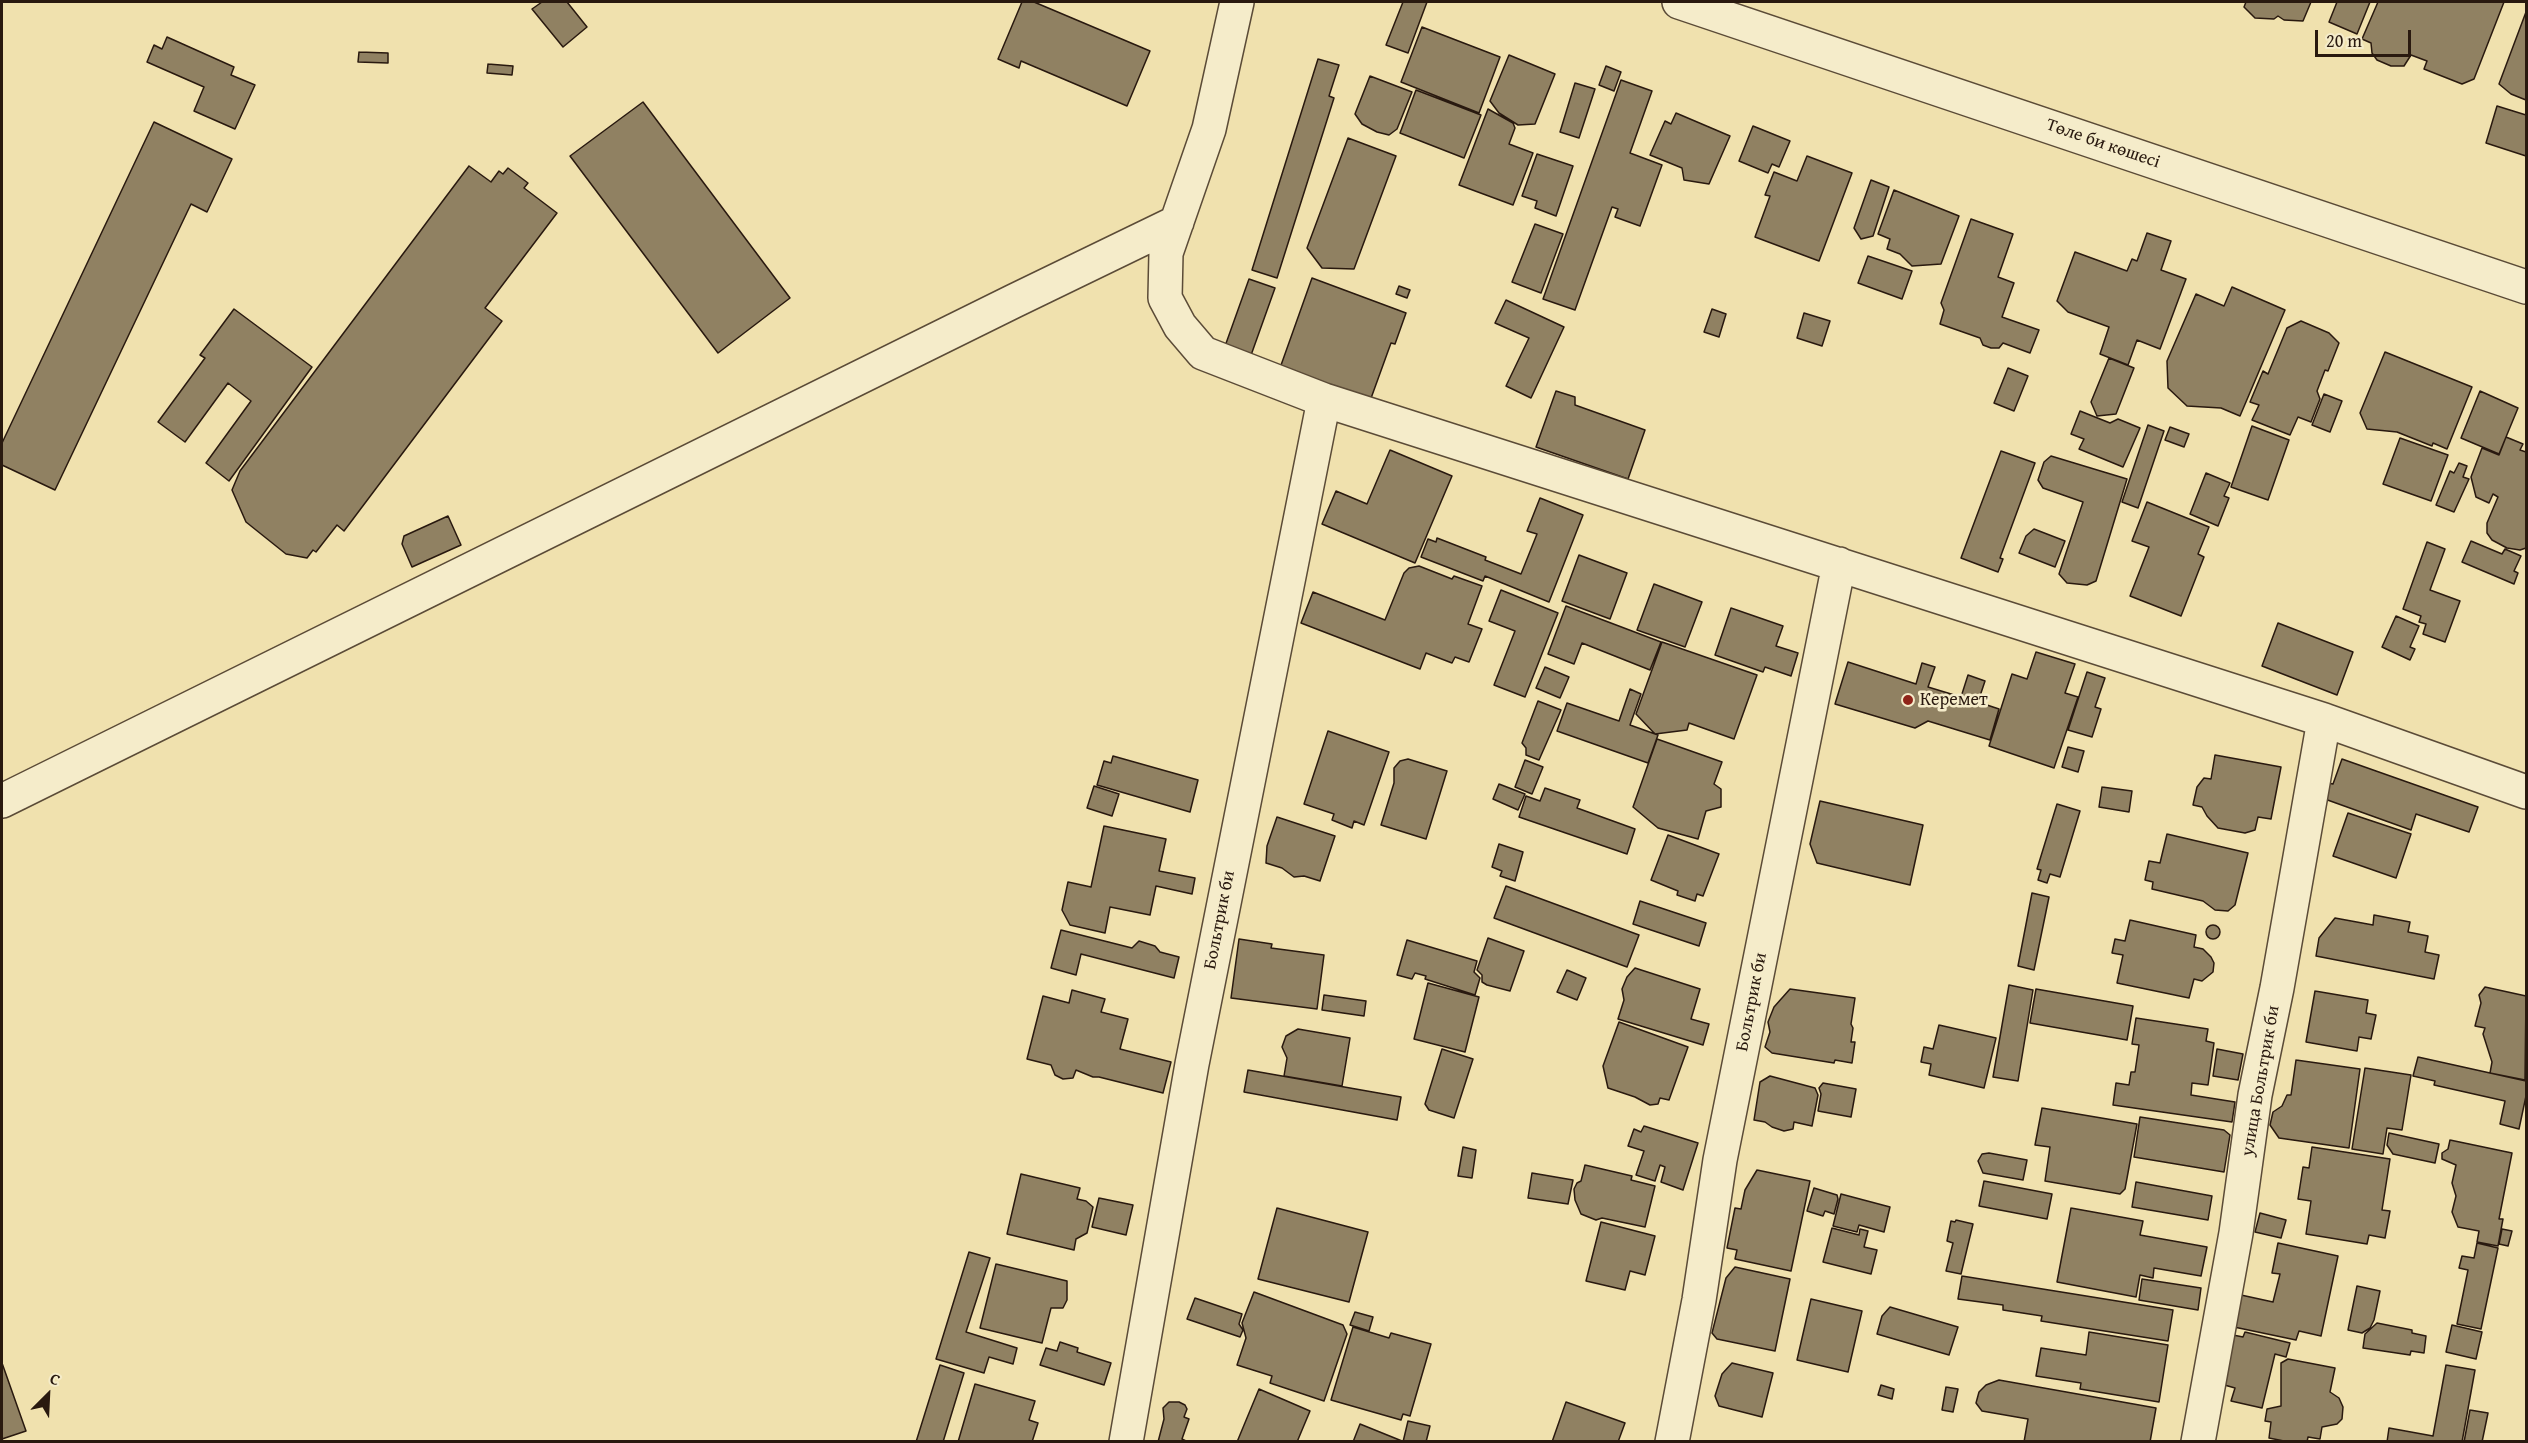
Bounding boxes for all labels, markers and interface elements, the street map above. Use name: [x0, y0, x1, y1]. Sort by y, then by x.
scale bar: [2318, 18, 2414, 56]
text: 20 m: [2326, 27, 2362, 54]
street label: Төле би көшесі: [2043, 114, 2163, 174]
place label: Керемет: [1920, 689, 1988, 711]
marker: Керемет: [1901, 693, 1915, 707]
street label: Больтрик би: [1200, 869, 1240, 971]
street label: Больтрик би: [1732, 951, 1772, 1053]
street label: улица Больтрик би: [2237, 1004, 2285, 1158]
north arrow: [18, 1365, 78, 1425]
text: С: [46, 1366, 64, 1391]

